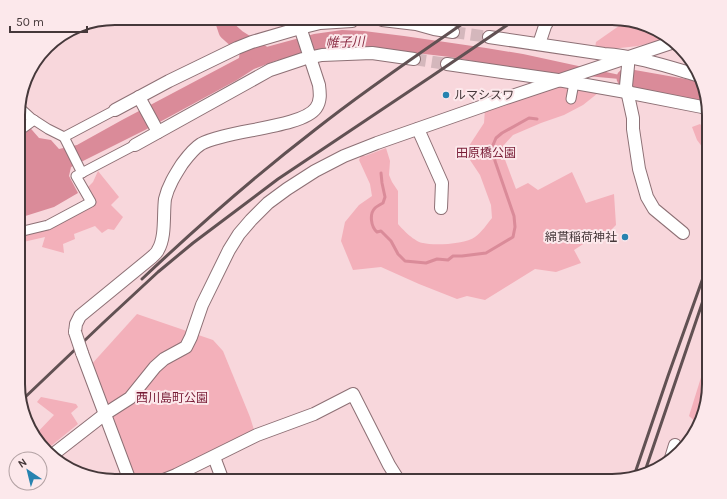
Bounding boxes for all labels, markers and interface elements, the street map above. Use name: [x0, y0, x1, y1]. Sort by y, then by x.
scale bar: [10, 8, 87, 34]
text: 50 m: [16, 15, 44, 29]
water label: 帷子川: [325, 34, 367, 50]
place label: ルマシスワ: [454, 88, 514, 102]
marker: ルマシスワ: [441, 90, 451, 100]
park label: 田原橋公園: [456, 146, 516, 160]
place label: 綿貫稲荷神社: [545, 230, 617, 244]
marker: 綿貫稲荷神社: [620, 232, 630, 242]
park label: 西川島町公園: [136, 391, 208, 405]
north arrow: [8, 451, 48, 491]
text: N: [16, 456, 30, 471]

